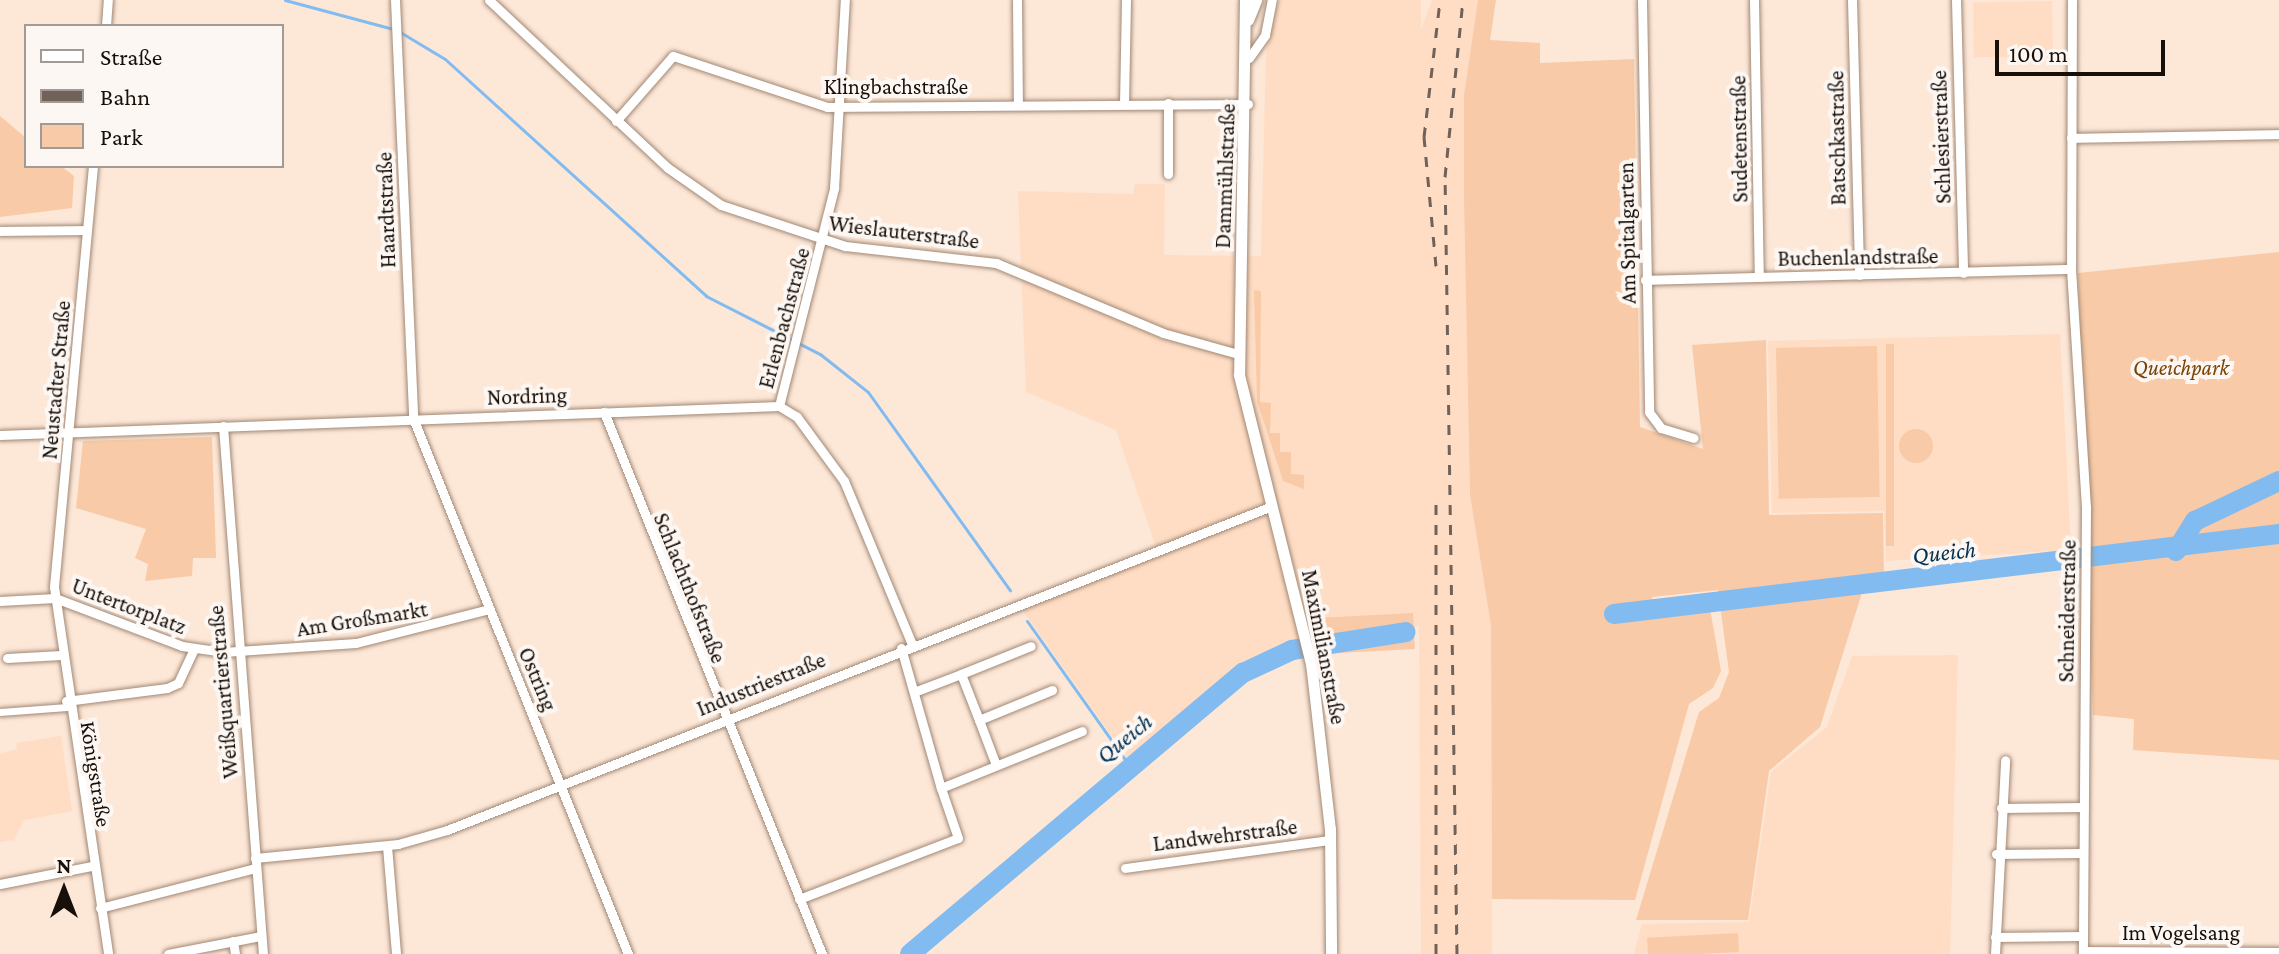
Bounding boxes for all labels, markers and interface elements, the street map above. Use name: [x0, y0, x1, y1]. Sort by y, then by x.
legend: [24, 24, 284, 168]
scale bar: [1999, 24, 2169, 74]
text: 100 m: [2009, 40, 2068, 67]
text: Straße: [100, 43, 162, 70]
street label: Batschkastraße: [1823, 70, 1851, 206]
street label: Schlesierstraße: [1925, 70, 1957, 204]
street label: Klingbachstraße: [824, 74, 968, 100]
street label: Sudetenstraße: [1725, 75, 1753, 203]
text: Bahn: [100, 83, 150, 110]
street label: Dammühlstraße: [1209, 103, 1241, 249]
text: Park: [100, 123, 143, 150]
street label: Haardtstraße: [371, 151, 401, 269]
street label: Am Spitalgarten: [1613, 162, 1641, 304]
street label: Wieslauterstraße: [827, 210, 981, 254]
street label: Buchenlandstraße: [1777, 242, 1939, 272]
street label: Erlenbachstraße: [753, 245, 815, 391]
street label: Neustadter Straße: [36, 300, 76, 460]
park label: Queichpark: [2133, 355, 2229, 381]
street label: Nordring: [486, 381, 568, 411]
street label: Schlachthofstraße: [648, 509, 732, 667]
water label: Queich: [1911, 534, 1977, 570]
street label: Schneiderstraße: [2053, 539, 2081, 683]
street label: Maximilianstraße: [1296, 567, 1352, 727]
street label: Untertorplatz: [68, 572, 190, 640]
street label: Am Großmarkt: [295, 596, 429, 642]
street label: Weißquartierstraße: [202, 604, 244, 780]
street label: Ostring: [513, 643, 563, 715]
street label: Industriestraße: [693, 646, 829, 722]
water label: Queich: [1090, 707, 1158, 769]
street label: Königstraße: [75, 719, 117, 829]
street label: Landwehrstraße: [1151, 813, 1299, 857]
north arrow: [24, 850, 104, 930]
text: N: [57, 853, 72, 878]
street label: Im Vogelsang: [2122, 920, 2240, 946]

